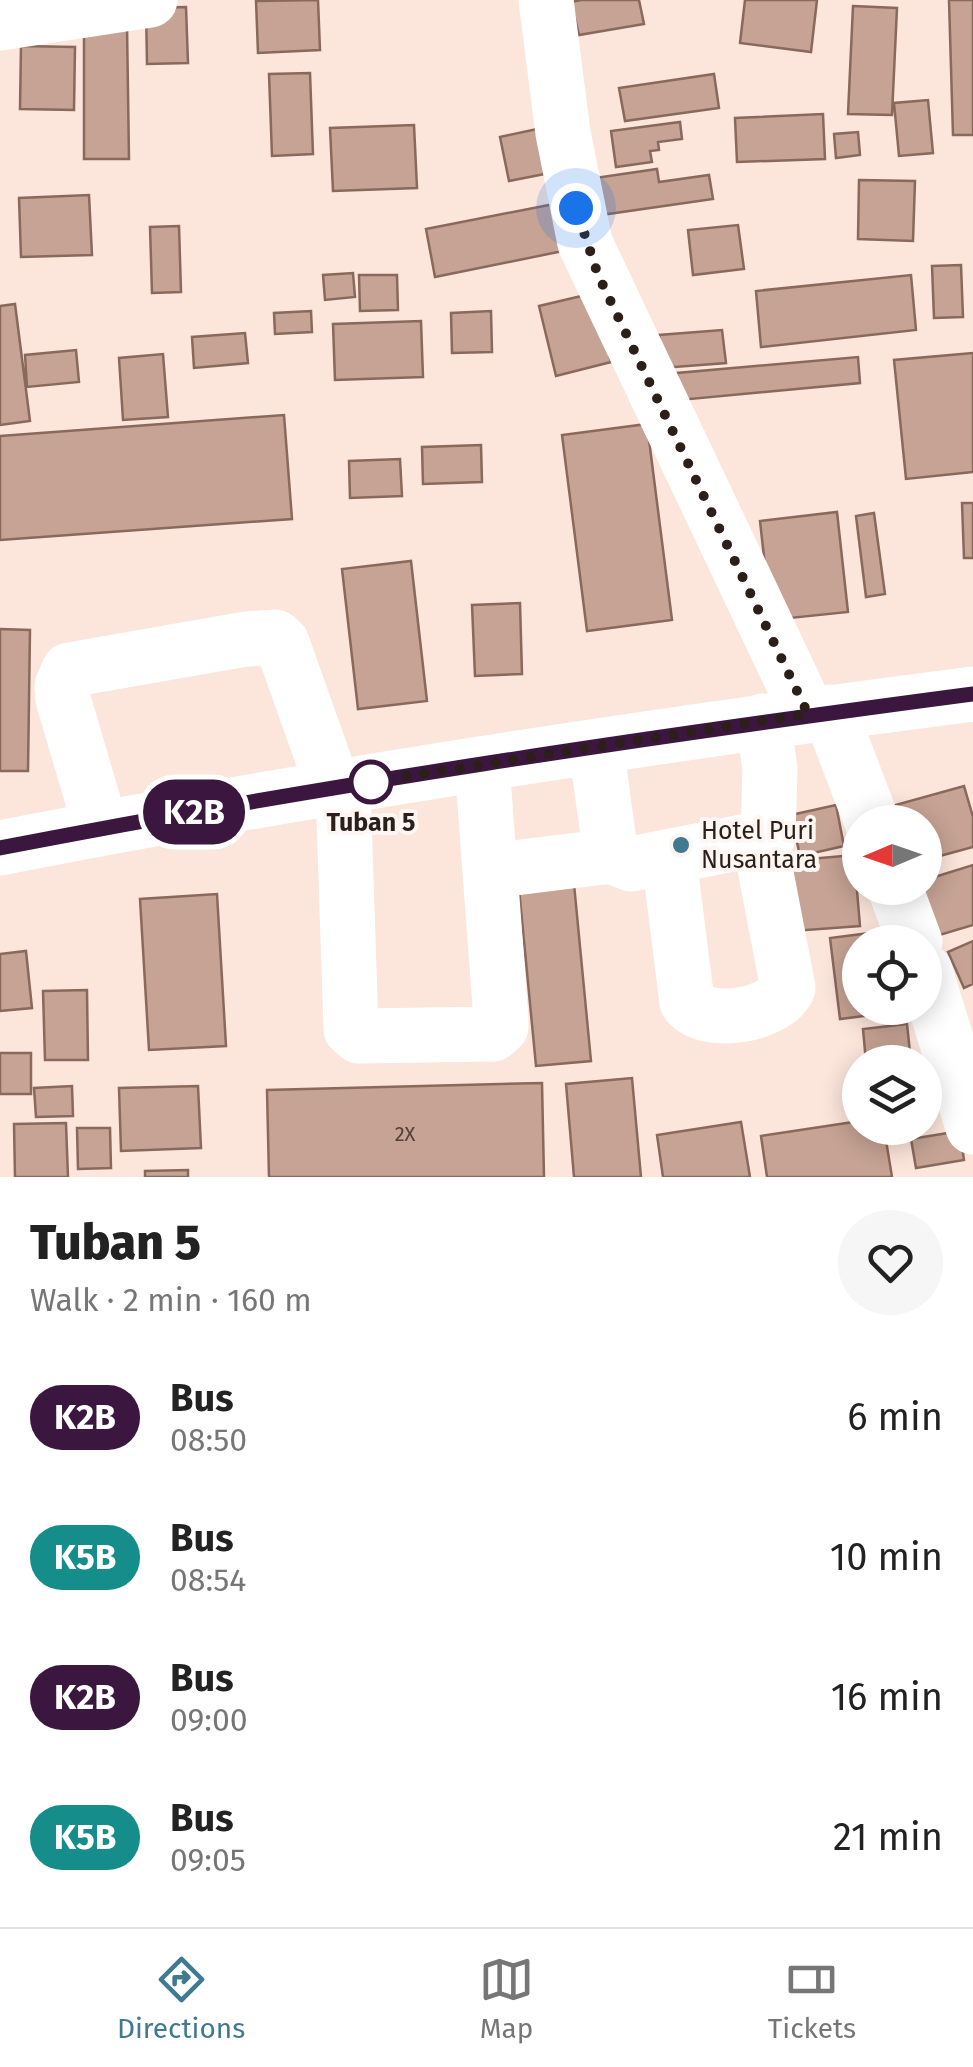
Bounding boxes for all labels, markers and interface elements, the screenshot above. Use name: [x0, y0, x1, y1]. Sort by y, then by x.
your location: [551, 183, 601, 233]
marker: Tuban 5: [350, 761, 392, 803]
line badge: K2B: [136, 780, 252, 844]
text: K2B: [163, 791, 225, 833]
north arrow: [842, 805, 942, 905]
map controls: [842, 805, 942, 1145]
place label: Tuban 5: [327, 808, 415, 838]
place label: Hotel Puri Nusantara: [701, 816, 817, 875]
marker: Hotel Puri Nusantara: [670, 834, 692, 856]
button: locate: [842, 925, 942, 1025]
button: layers: [842, 1045, 942, 1145]
house number: 2X: [395, 1122, 416, 1146]
button: heart: [838, 1210, 943, 1315]
text: Tuban 5: [30, 1214, 201, 1272]
text: Walk · 2 min · 160 m: [30, 1281, 312, 1319]
text: Bus: [170, 1375, 234, 1421]
text: 6 min: [847, 1394, 943, 1440]
text: K2B: [54, 1396, 116, 1438]
text: 08:50: [170, 1421, 247, 1459]
text: Bus: [170, 1515, 234, 1561]
text: 10 min: [830, 1534, 943, 1580]
text: K5B: [54, 1536, 116, 1578]
text: 08:54: [170, 1561, 246, 1599]
text: Bus: [170, 1655, 234, 1701]
text: 16 min: [831, 1674, 943, 1720]
text: K2B: [54, 1676, 116, 1718]
text: 09:00: [170, 1701, 248, 1739]
text: Bus: [170, 1795, 234, 1841]
text: 21 min: [833, 1814, 943, 1860]
text: K5B: [54, 1816, 116, 1858]
text: 09:05: [170, 1841, 246, 1879]
tab: Directions: [117, 1952, 245, 2045]
tab: Map: [479, 1952, 534, 2045]
tab: Tickets: [768, 1952, 856, 2045]

